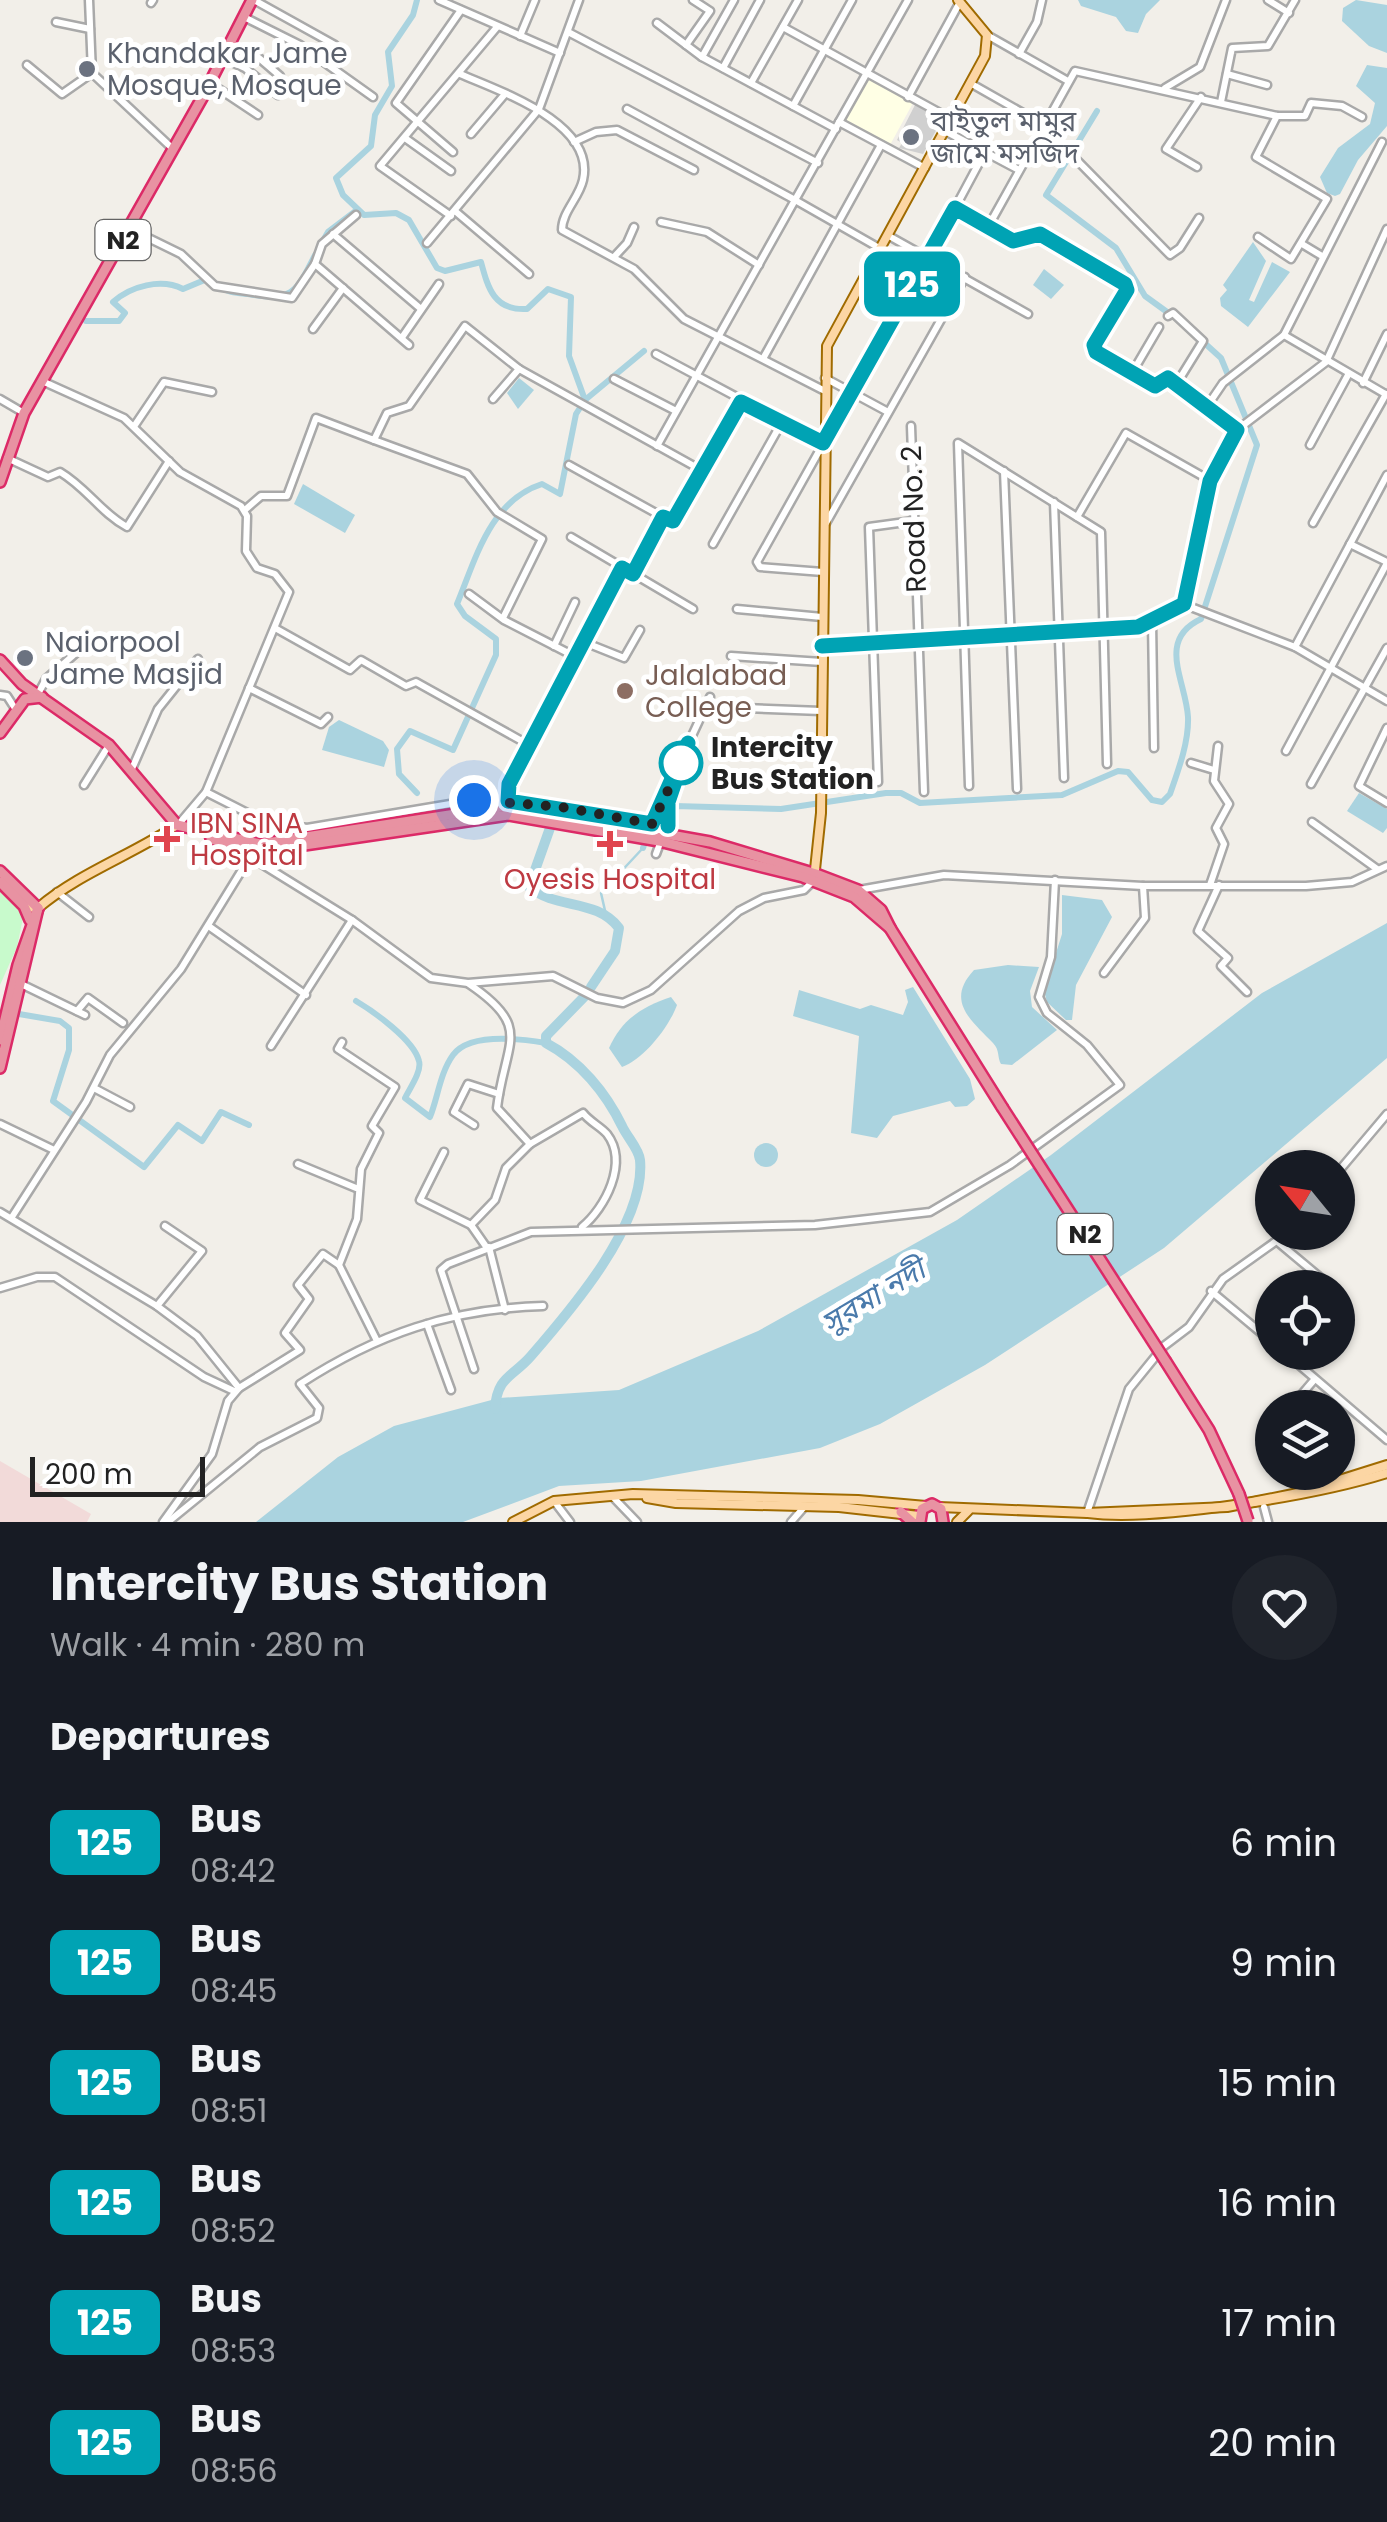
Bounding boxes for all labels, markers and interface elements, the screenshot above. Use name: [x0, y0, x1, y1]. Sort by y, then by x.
place label: Khandakar Jame Mosque, Mosque: [107, 34, 348, 105]
marker: Khandakar Jame Mosque, Mosque: [76, 58, 98, 80]
place label: বাইতুল মামুর জামে মসজিদ: [930, 102, 1079, 173]
marker: বাইতুল মামুর জামে মসজিদ: [900, 126, 922, 148]
road number: N2: [96, 220, 150, 260]
line badge: 125: [854, 252, 970, 316]
text: 125: [884, 260, 940, 309]
street label: Road No. 2: [892, 445, 936, 593]
place label: Naiorpool Jame Masjid: [45, 623, 223, 694]
marker: Naiorpool Jame Masjid: [14, 647, 36, 669]
place label: Jalalabad College: [645, 656, 787, 727]
marker: Jalalabad College: [614, 680, 636, 702]
place label: Intercity Bus Station: [711, 728, 874, 799]
marker: Intercity Bus Station: [660, 742, 702, 784]
your location: [449, 775, 499, 825]
place label: IBN SINA Hospital: [190, 804, 304, 875]
marker: IBN SINA Hospital: [154, 826, 180, 852]
marker: Oyesis Hospital: [597, 831, 623, 857]
place label: Oyesis Hospital: [504, 860, 716, 899]
north arrow: [1255, 1150, 1355, 1250]
map controls: [1255, 1150, 1355, 1490]
road number: N2: [1058, 1214, 1112, 1254]
water label: সুরমা নদী: [813, 1246, 937, 1344]
button: locate: [1255, 1270, 1355, 1370]
button: layers: [1255, 1390, 1355, 1490]
scale bar: [30, 1452, 205, 1496]
text: 200 m: [45, 1455, 133, 1494]
text: Intercity Bus Station: [50, 1550, 548, 1617]
button: heart: [1232, 1555, 1337, 1660]
text: Walk · 4 min · 280 m: [50, 1622, 365, 1667]
text: Departures: [50, 1710, 271, 1763]
text: Bus: [190, 1792, 262, 1845]
text: 6 min: [1230, 1816, 1337, 1869]
text: 125: [77, 1818, 133, 1867]
text: 08:42: [190, 1848, 276, 1893]
text: Bus: [190, 1912, 262, 1965]
text: 9 min: [1230, 1936, 1337, 1989]
text: 125: [77, 1938, 133, 1987]
text: 08:45: [190, 1968, 277, 2013]
text: Bus: [190, 2032, 262, 2085]
text: 15 min: [1218, 2056, 1337, 2109]
text: 125: [77, 2058, 133, 2107]
text: 08:51: [190, 2088, 267, 2133]
text: Bus: [190, 2152, 262, 2205]
text: 16 min: [1218, 2176, 1337, 2229]
text: 125: [77, 2178, 133, 2227]
text: 08:52: [190, 2208, 276, 2253]
text: Bus: [190, 2272, 262, 2325]
text: 17 min: [1221, 2296, 1337, 2349]
text: 125: [77, 2298, 133, 2347]
text: 08:53: [190, 2328, 276, 2373]
text: Bus: [190, 2392, 262, 2445]
text: 20 min: [1208, 2416, 1337, 2469]
text: 125: [77, 2418, 133, 2467]
text: 08:56: [190, 2448, 278, 2493]

